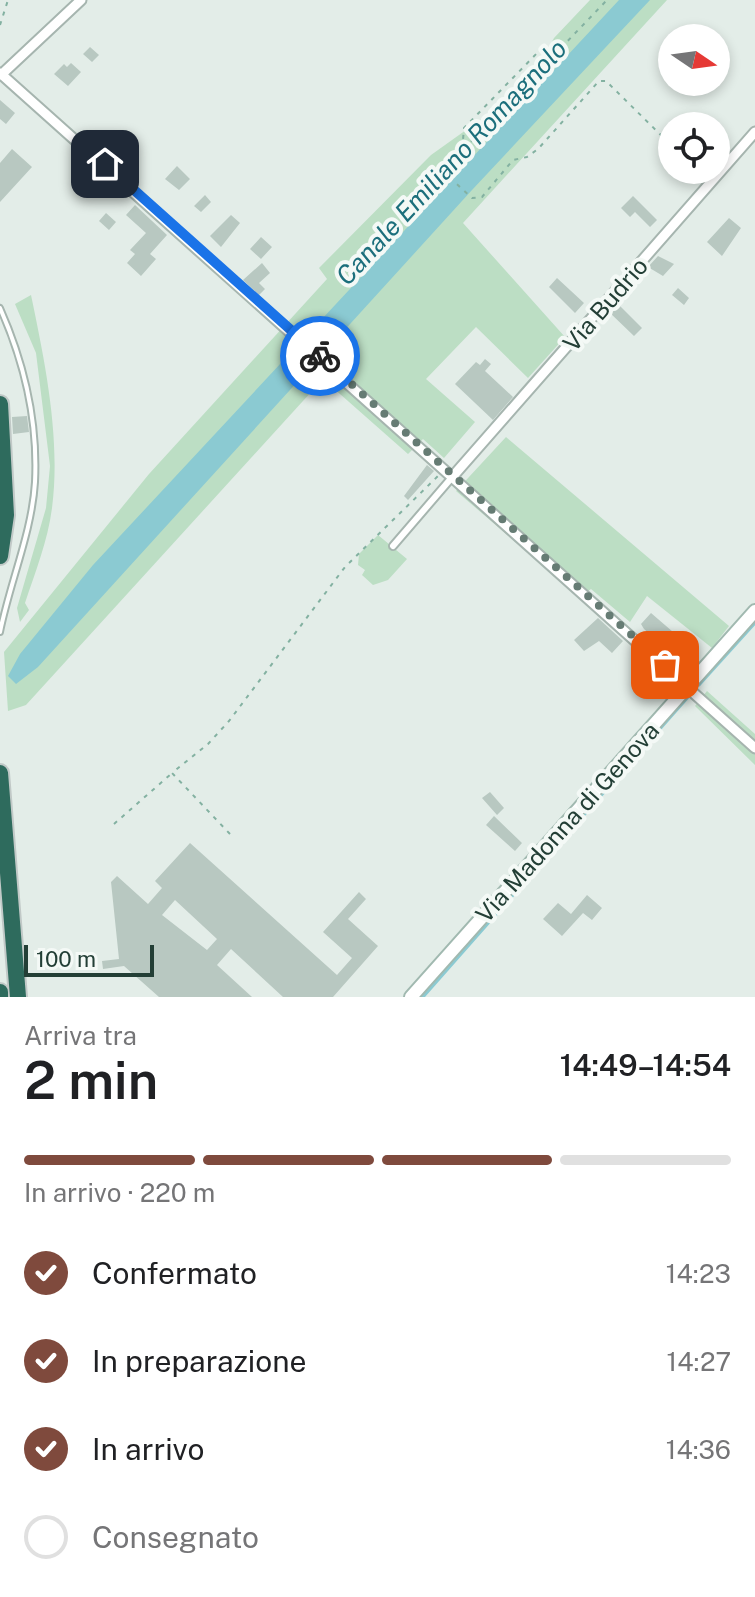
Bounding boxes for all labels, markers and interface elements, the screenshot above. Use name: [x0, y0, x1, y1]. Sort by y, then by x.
north arrow: [658, 24, 730, 96]
map controls: [658, 24, 730, 184]
water label: Canale Emiliano Romagnolo: [329, 33, 573, 291]
button: locate: [658, 112, 730, 184]
pin: [71, 130, 139, 198]
icon: home: [83, 142, 127, 186]
street label: Via Budrio: [557, 252, 653, 356]
courier: [280, 316, 360, 396]
icon: bike: [298, 334, 342, 378]
pin: [631, 631, 699, 699]
icon: bag: [643, 643, 687, 687]
street label: Via Madonna di Genova: [470, 716, 664, 928]
scale bar: [24, 941, 154, 977]
text: 100 m: [36, 946, 96, 972]
text: Arriva tra: [24, 1020, 137, 1051]
text: 14:49–14:54: [560, 1047, 731, 1083]
text: 2 min: [24, 1050, 158, 1111]
text: In arrivo · 220 m: [24, 1177, 215, 1208]
icon: check: [24, 1251, 68, 1295]
text: Confermato: [92, 1255, 257, 1291]
text: 14:23: [666, 1258, 731, 1289]
icon: check: [24, 1339, 68, 1383]
text: In preparazione: [92, 1343, 307, 1379]
text: 14:27: [667, 1346, 731, 1377]
icon: check: [24, 1427, 68, 1471]
text: In arrivo: [92, 1431, 204, 1467]
text: 14:36: [666, 1434, 731, 1465]
text: Consegnato: [92, 1519, 259, 1555]

